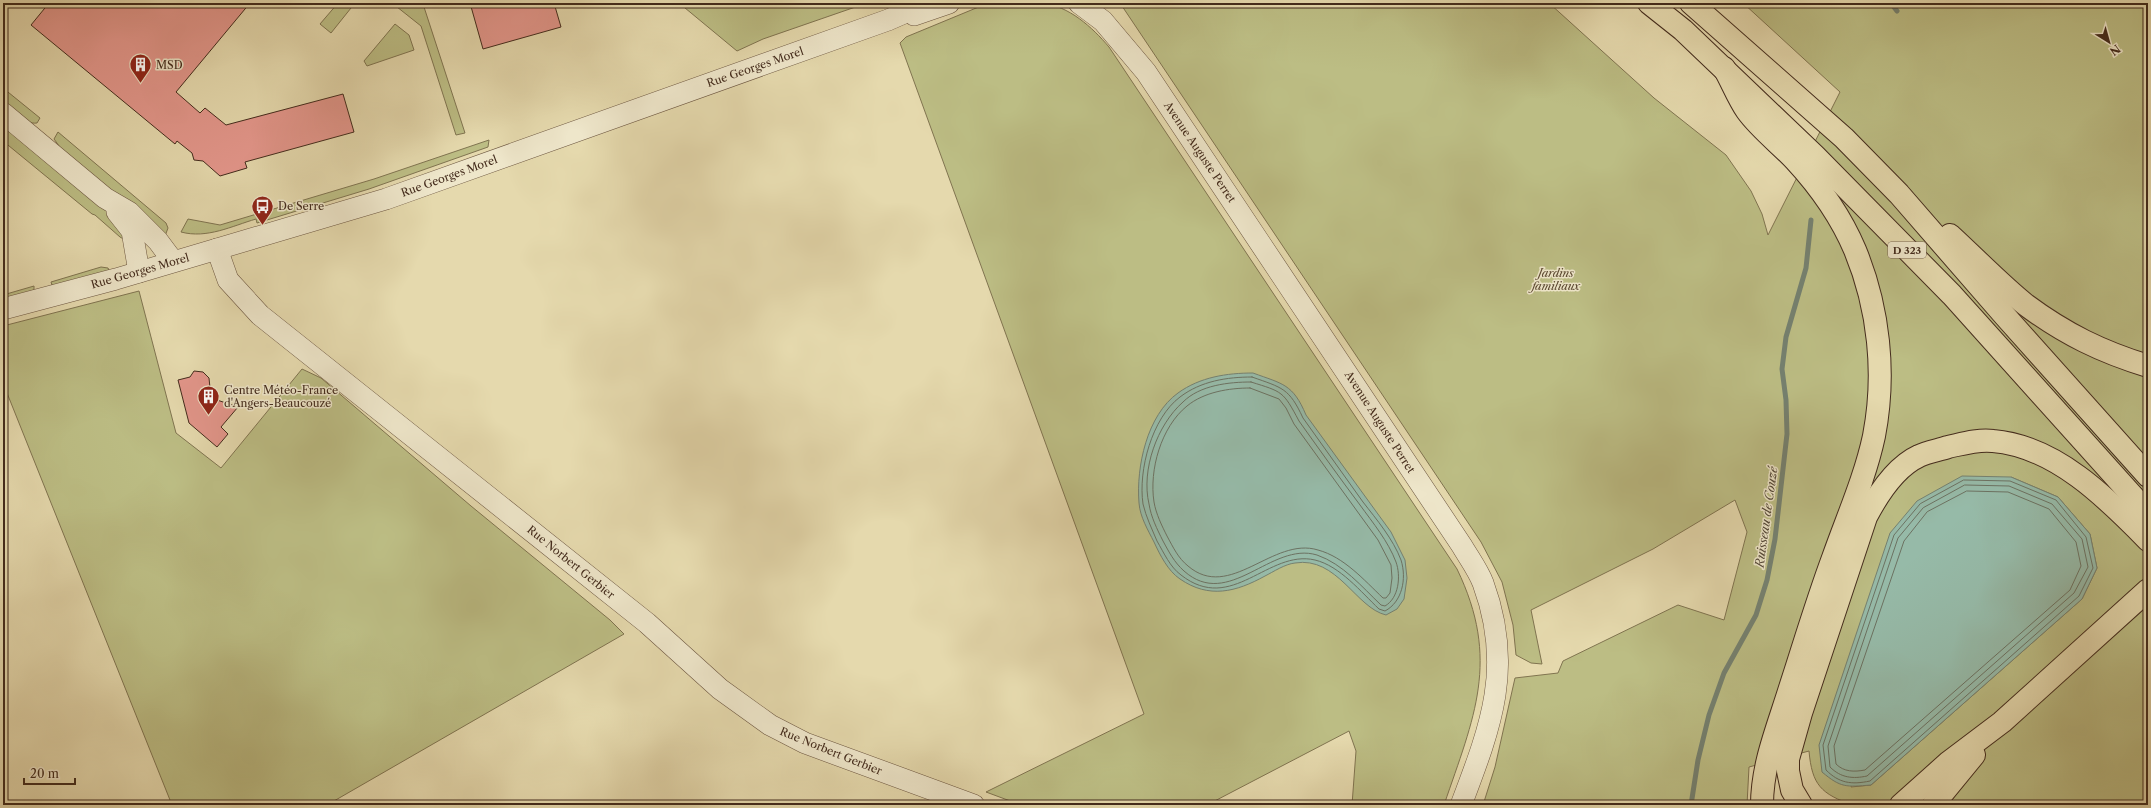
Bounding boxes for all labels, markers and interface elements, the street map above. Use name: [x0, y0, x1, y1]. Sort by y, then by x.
north arrow: [2089, 22, 2129, 62]
text: N: [2107, 42, 2123, 59]
street label: Rue Georges Morel: [705, 44, 806, 90]
building icon: MSD: [127, 52, 153, 85]
place label: MSD: [156, 58, 183, 72]
street label: Avenue Auguste Perret: [1160, 98, 1239, 205]
street label: Rue Georges Morel: [399, 152, 500, 200]
bus stop icon: De Serre: [249, 193, 275, 226]
place label: De Serre: [278, 199, 324, 213]
road number: D 323: [1888, 242, 1926, 258]
street label: Rue Georges Morel: [89, 250, 191, 292]
park label: Jardins familiaux: [1528, 266, 1581, 293]
street label: Avenue Auguste Perret: [1341, 367, 1418, 476]
building icon: Centre Météo-France d'Angers-Beaucouzé: [196, 383, 222, 416]
place label: Centre Météo-France d'Angers-Beaucouzé: [224, 383, 338, 410]
water label: Ruisseau de Couzé: [1751, 464, 1781, 569]
street label: Rue Norbert Gerbier: [524, 522, 618, 602]
street label: Rue Norbert Gerbier: [778, 724, 884, 778]
scale bar: [24, 760, 75, 786]
text: 20 m: [30, 766, 59, 781]

